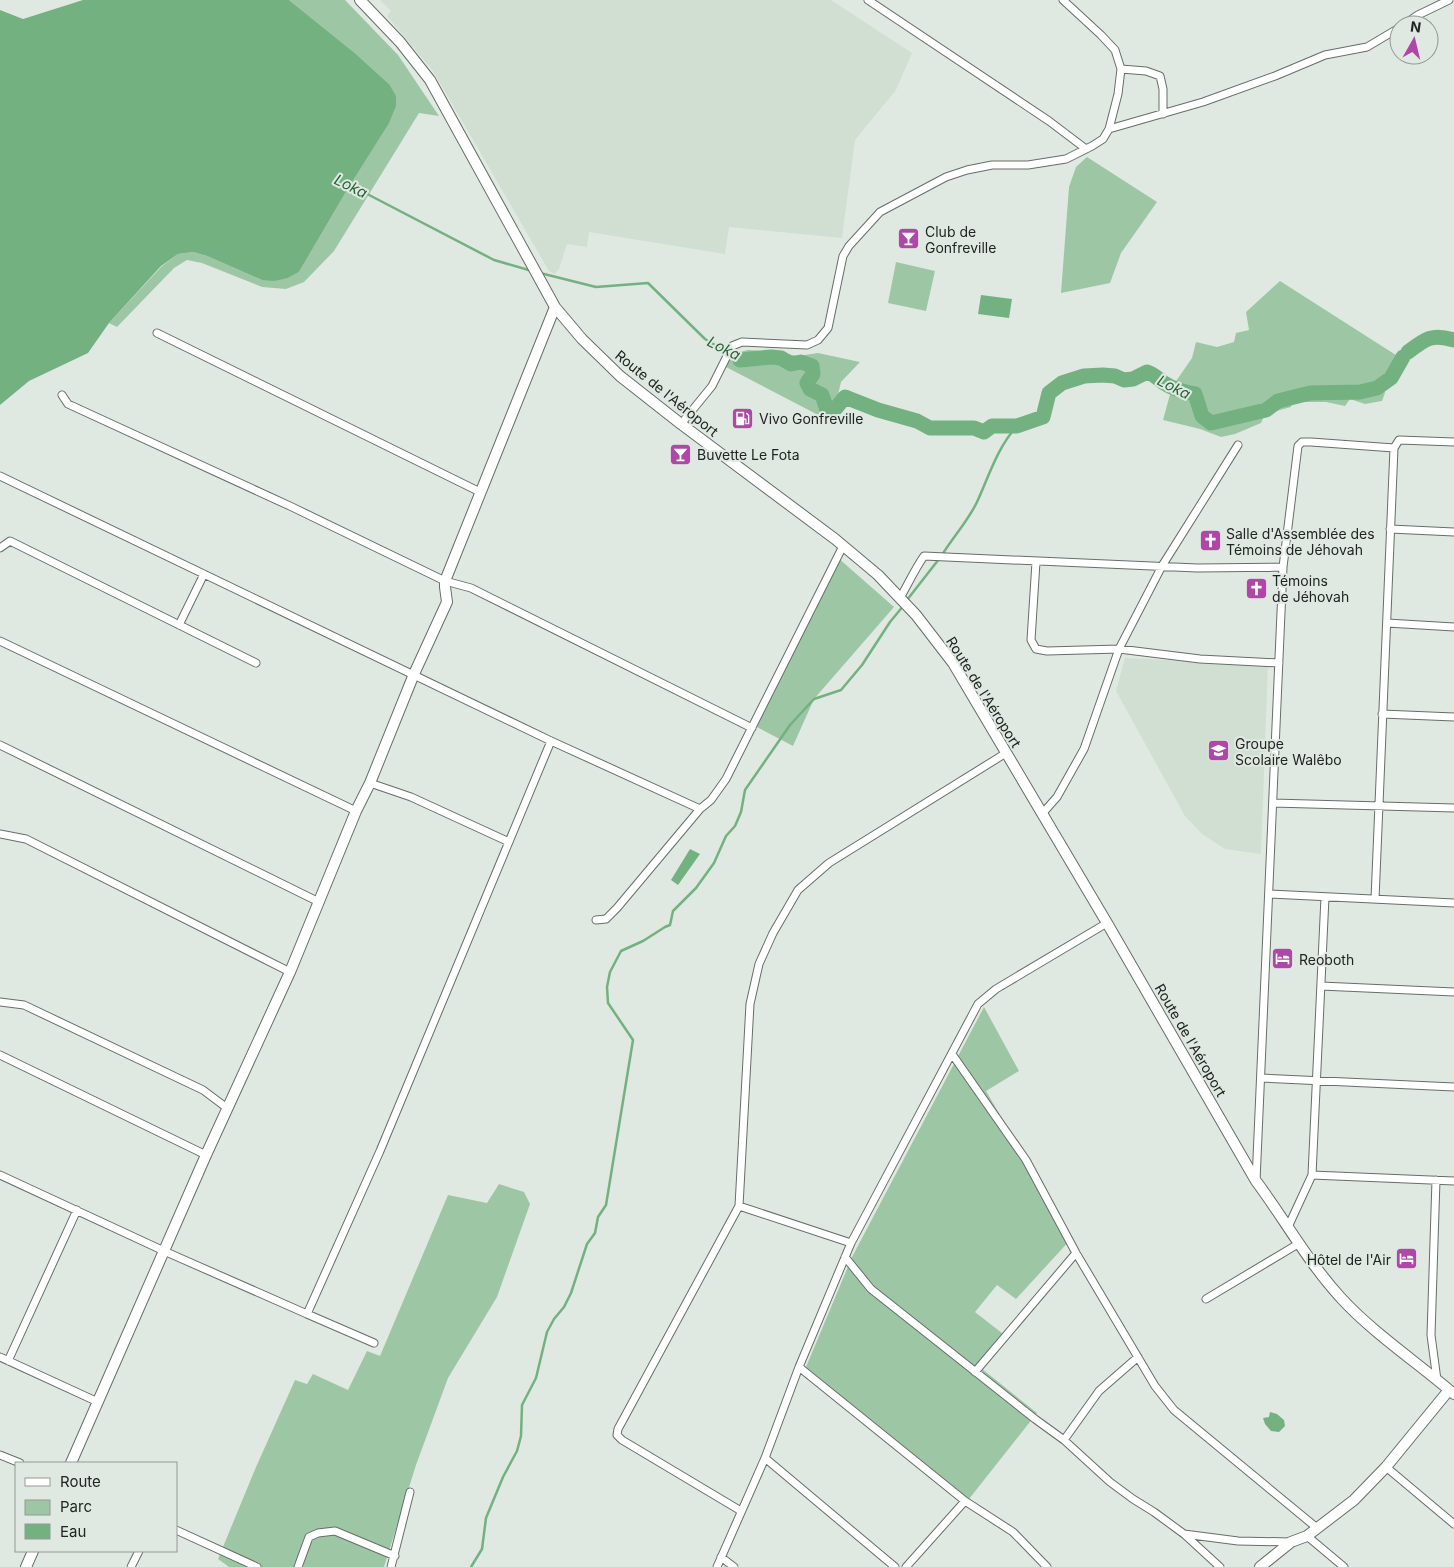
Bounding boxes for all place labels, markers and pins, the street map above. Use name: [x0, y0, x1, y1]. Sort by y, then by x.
place label: Club de Gonfreville: [925, 223, 996, 256]
bar icon: Club de Gonfreville: [897, 227, 921, 251]
fuel station icon: Vivo Gonfreville: [731, 406, 755, 430]
place label: Vivo Gonfreville: [759, 410, 863, 427]
bar icon: Buvette Le Fota: [669, 442, 693, 466]
place label: Buvette Le Fota: [697, 446, 800, 463]
place label: Salle d'Assemblée des Témoins de Jéhovah: [1226, 525, 1375, 558]
church icon: Salle d'Assemblée des Témoins de Jéhovah: [1198, 529, 1222, 553]
place label: Témoins de Jéhovah: [1272, 572, 1349, 605]
church icon: Témoins de Jéhovah: [1244, 576, 1268, 600]
place label: Groupe Scolaire Walêbo: [1235, 735, 1342, 768]
school or university icon: Groupe Scolaire Walêbo: [1207, 739, 1231, 763]
hotel icon: Reoboth: [1271, 947, 1295, 971]
place label: Reoboth: [1299, 951, 1354, 968]
hotel icon: Hôtel de l'Air: [1395, 1247, 1419, 1271]
place label: Hôtel de l'Air: [1307, 1251, 1391, 1268]

